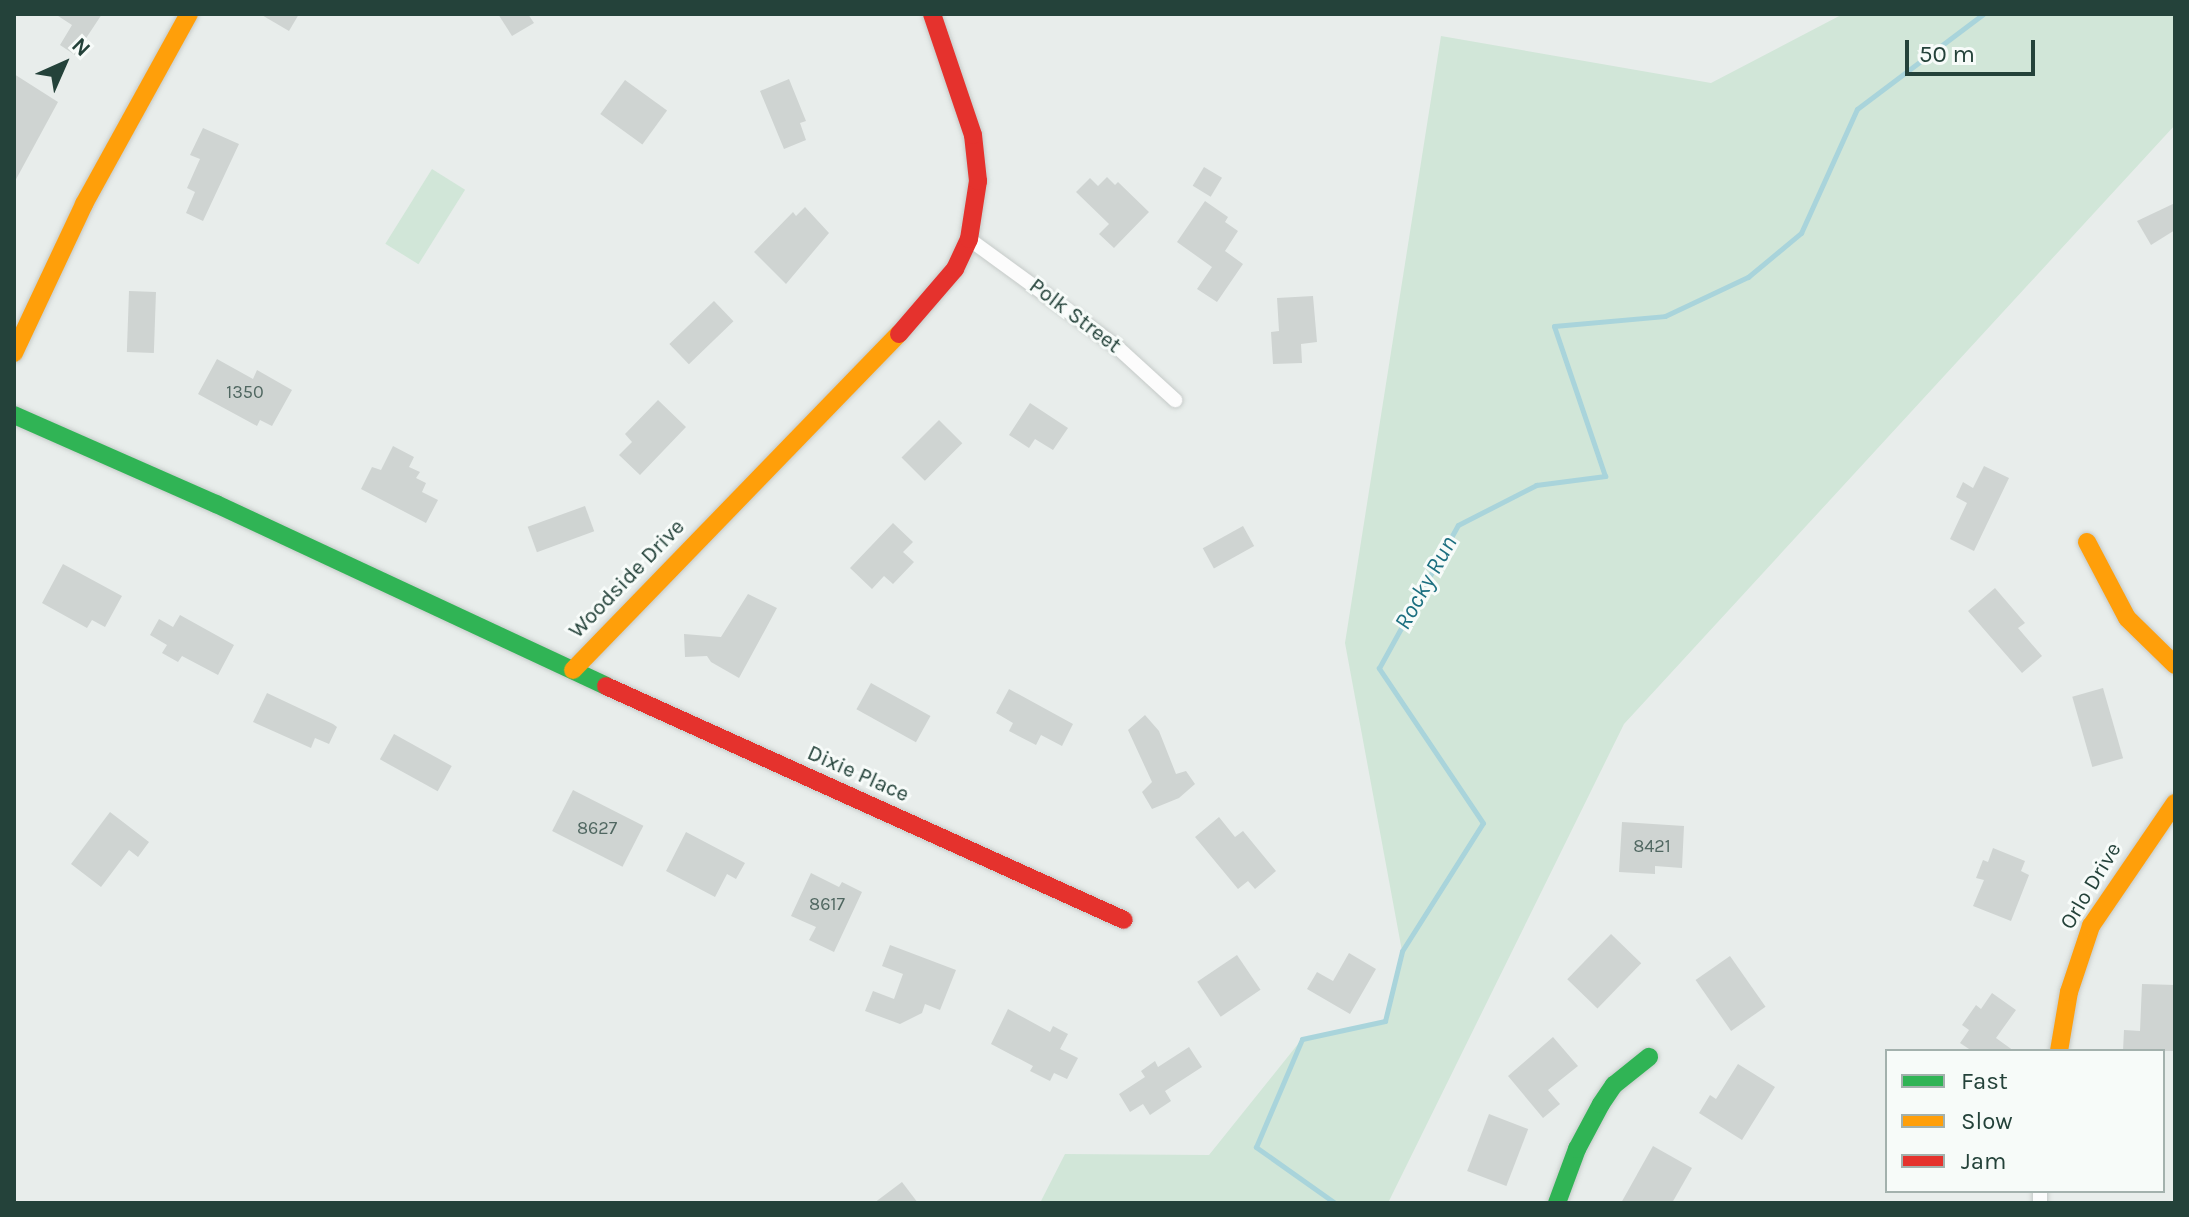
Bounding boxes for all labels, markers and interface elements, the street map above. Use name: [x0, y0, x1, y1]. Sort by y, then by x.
north arrow: [24, 24, 104, 104]
scale bar: [1909, 24, 2039, 74]
text: N: [66, 32, 96, 62]
text: 50 m: [1919, 40, 1975, 68]
street label: Polk Street: [1024, 273, 1126, 359]
house number: 1350: [226, 381, 264, 403]
street label: Woodside Drive: [564, 514, 690, 644]
water label: Rocky Run: [1388, 531, 1464, 635]
street label: Dixie Place: [803, 740, 913, 808]
house number: 8627: [577, 817, 617, 839]
house number: 8421: [1633, 835, 1671, 857]
street label: Orlo Drive: [2055, 838, 2127, 934]
house number: 8617: [809, 893, 845, 915]
legend: [1885, 1049, 2165, 1193]
text: Fast: [1961, 1067, 2008, 1095]
text: Slow: [1961, 1107, 2013, 1135]
text: Jam: [1961, 1147, 2006, 1175]

